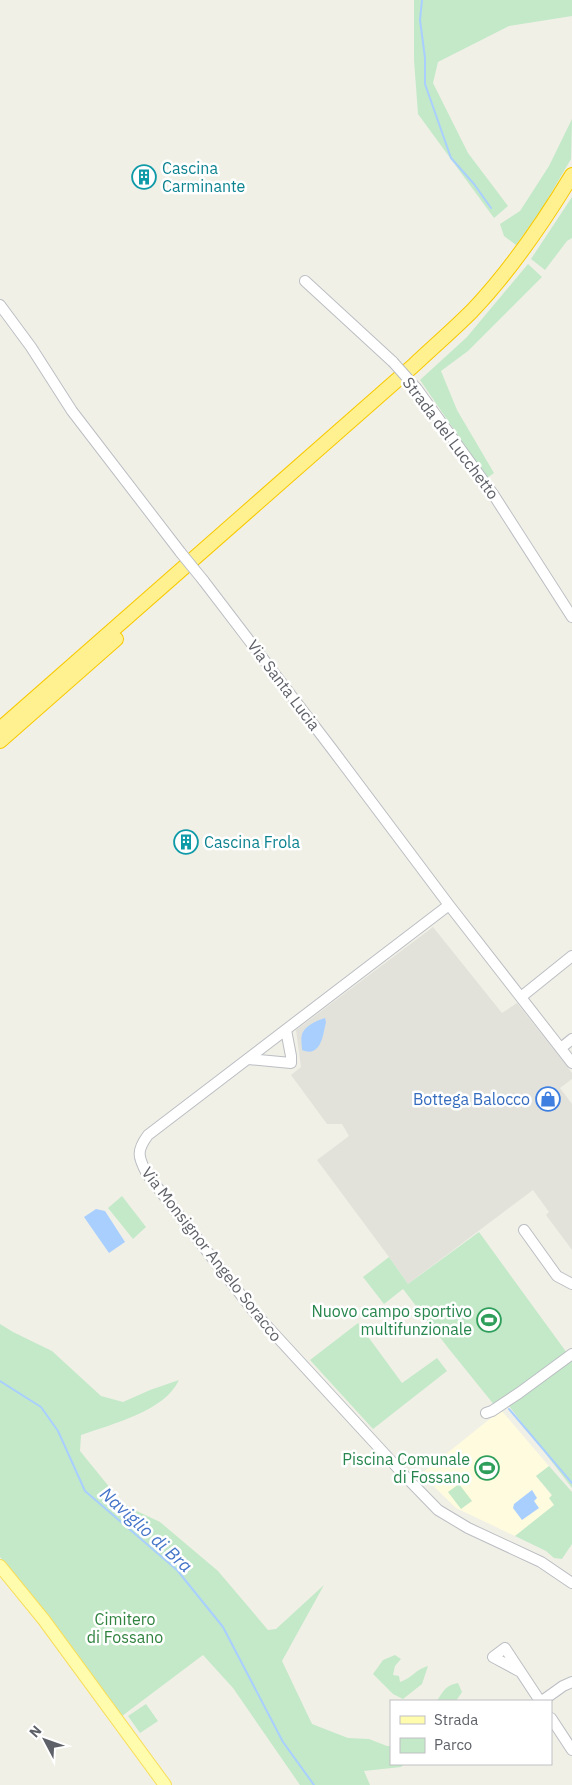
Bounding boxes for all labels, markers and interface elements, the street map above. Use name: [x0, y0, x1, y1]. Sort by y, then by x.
place label: Cascina Carminante: [162, 158, 246, 196]
building icon: Cascina Carminante: [131, 164, 157, 190]
street label: Strada del Lucchetto: [399, 373, 504, 503]
street label: Via Santa Lucia: [243, 636, 325, 735]
building icon: Cascina Frola: [173, 829, 199, 855]
place label: Cascina Frola: [204, 832, 300, 852]
shop icon: Bottega Balocco: [535, 1086, 561, 1112]
place label: Bottega Balocco: [413, 1089, 530, 1109]
street label: Via Monsignor Angelo Soracco: [138, 1163, 286, 1345]
place label: Nuovo campo sportivo multifunzionale: [311, 1301, 472, 1339]
sports icon: Nuovo campo sportivo multifunzionale: [476, 1307, 502, 1333]
place label: Piscina Comunale di Fossano: [342, 1449, 470, 1487]
sports icon: Piscina Comunale di Fossano: [474, 1455, 500, 1481]
water label: Naviglio di Bra: [95, 1482, 197, 1577]
park label: Cimitero di Fossano: [87, 1609, 163, 1647]
legend: [390, 1700, 552, 1765]
text: Strada: [434, 1710, 478, 1729]
north arrow: [20, 1715, 70, 1765]
text: N: [25, 1722, 45, 1741]
text: Parco: [434, 1735, 472, 1754]

